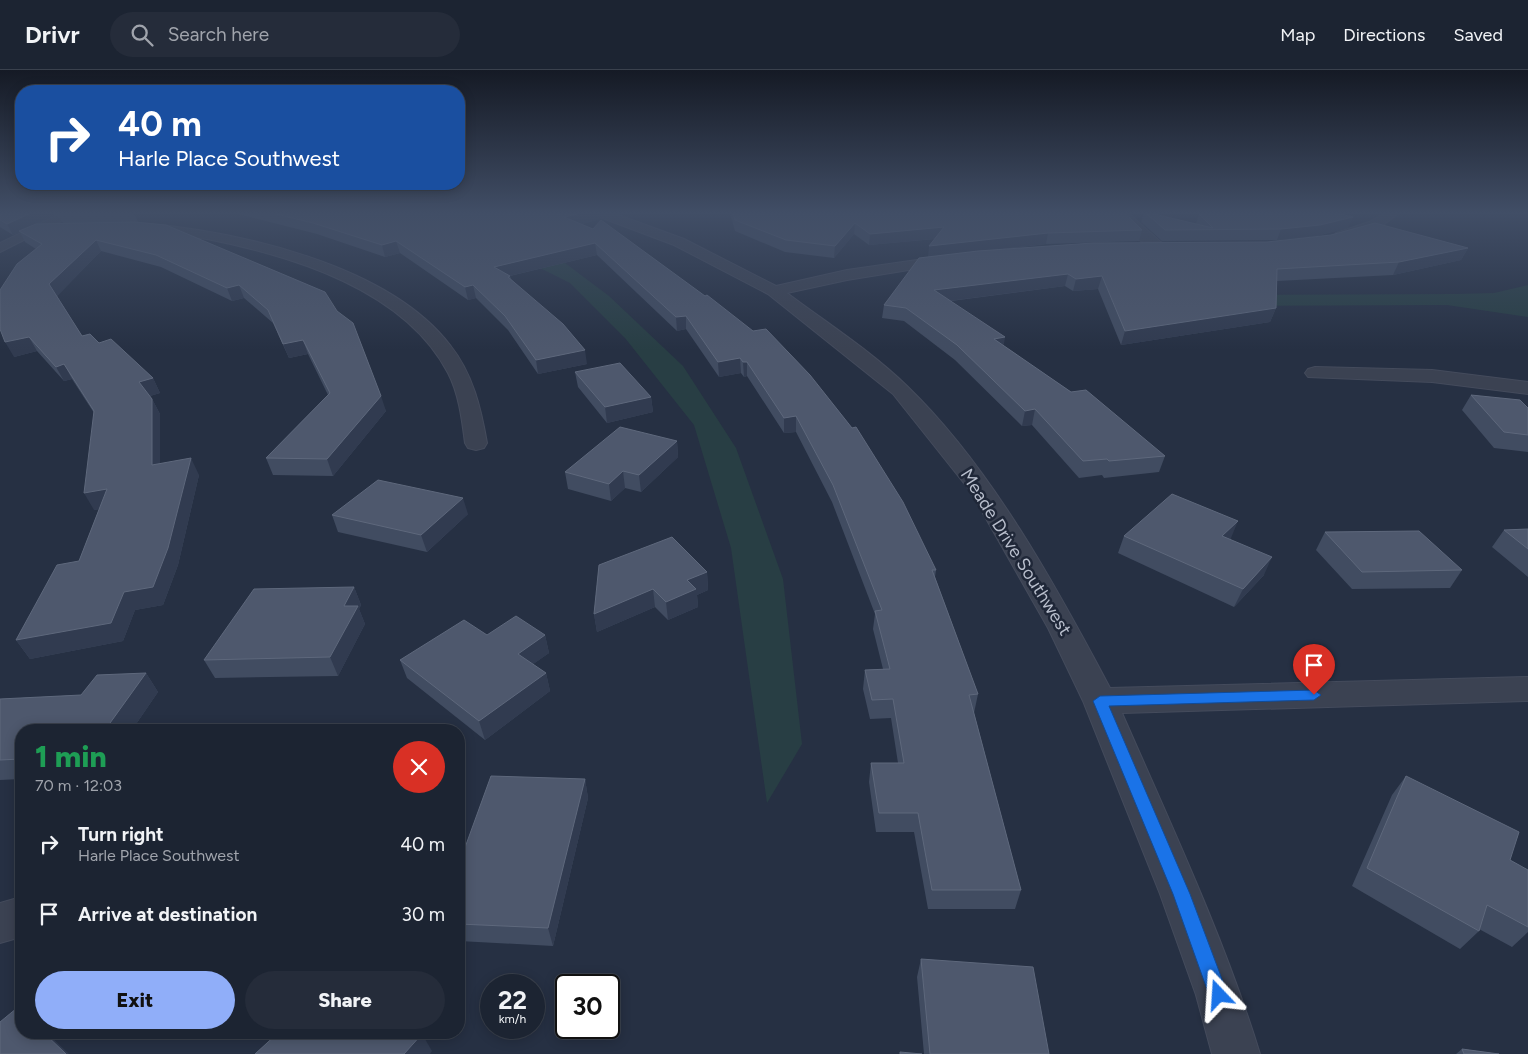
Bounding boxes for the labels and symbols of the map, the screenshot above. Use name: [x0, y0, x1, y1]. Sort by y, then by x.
street label: Meade Drive Southwest: [956, 465, 1076, 640]
pin: [1293, 644, 1335, 695]
position arrow: [1192, 968, 1244, 1020]
speed limit sign: 30: [555, 974, 620, 1039]

